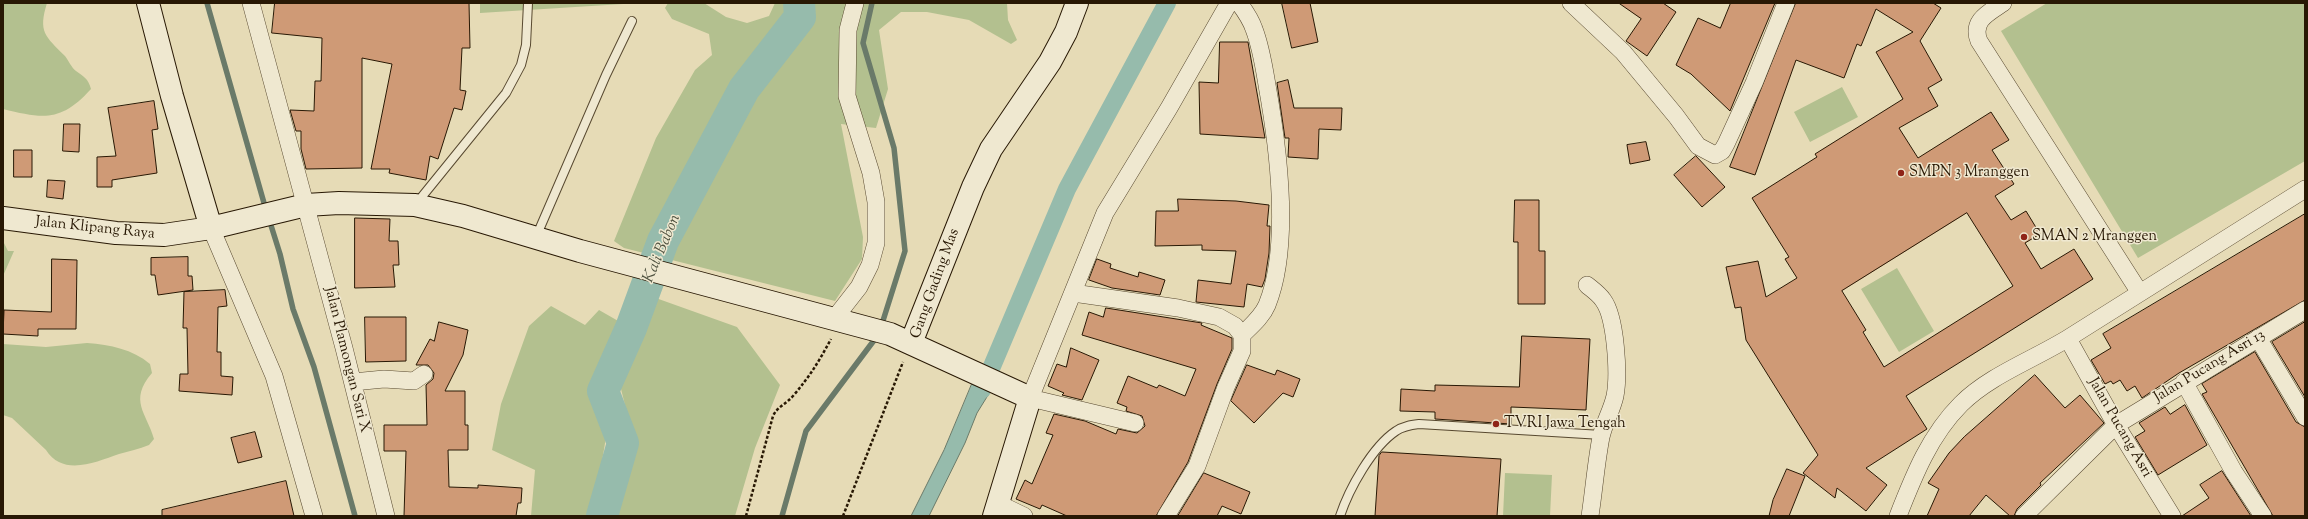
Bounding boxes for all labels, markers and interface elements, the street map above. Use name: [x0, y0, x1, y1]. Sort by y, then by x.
place label: SMPN 3 Mranggen: [1909, 164, 2029, 182]
marker: SMPN 3 Mranggen: [1896, 168, 1906, 178]
water label: Kali Babon: [640, 212, 686, 286]
street label: Jalan Klipang Raya: [34, 214, 156, 244]
street label: Gang Gading Mas: [908, 226, 964, 342]
place label: SMAN 2 Mranggen: [2032, 228, 2157, 246]
marker: SMAN 2 Mranggen: [2019, 232, 2029, 242]
street label: Jalan Plamongan Sari X: [319, 285, 373, 435]
street label: Jalan Pucang Asri 13: [2151, 327, 2269, 407]
street label: Jalan Pucang Asri: [2083, 375, 2155, 481]
place label: TVRI Jawa Tengah: [1504, 415, 1626, 433]
marker: TVRI Jawa Tengah: [1491, 419, 1501, 429]

